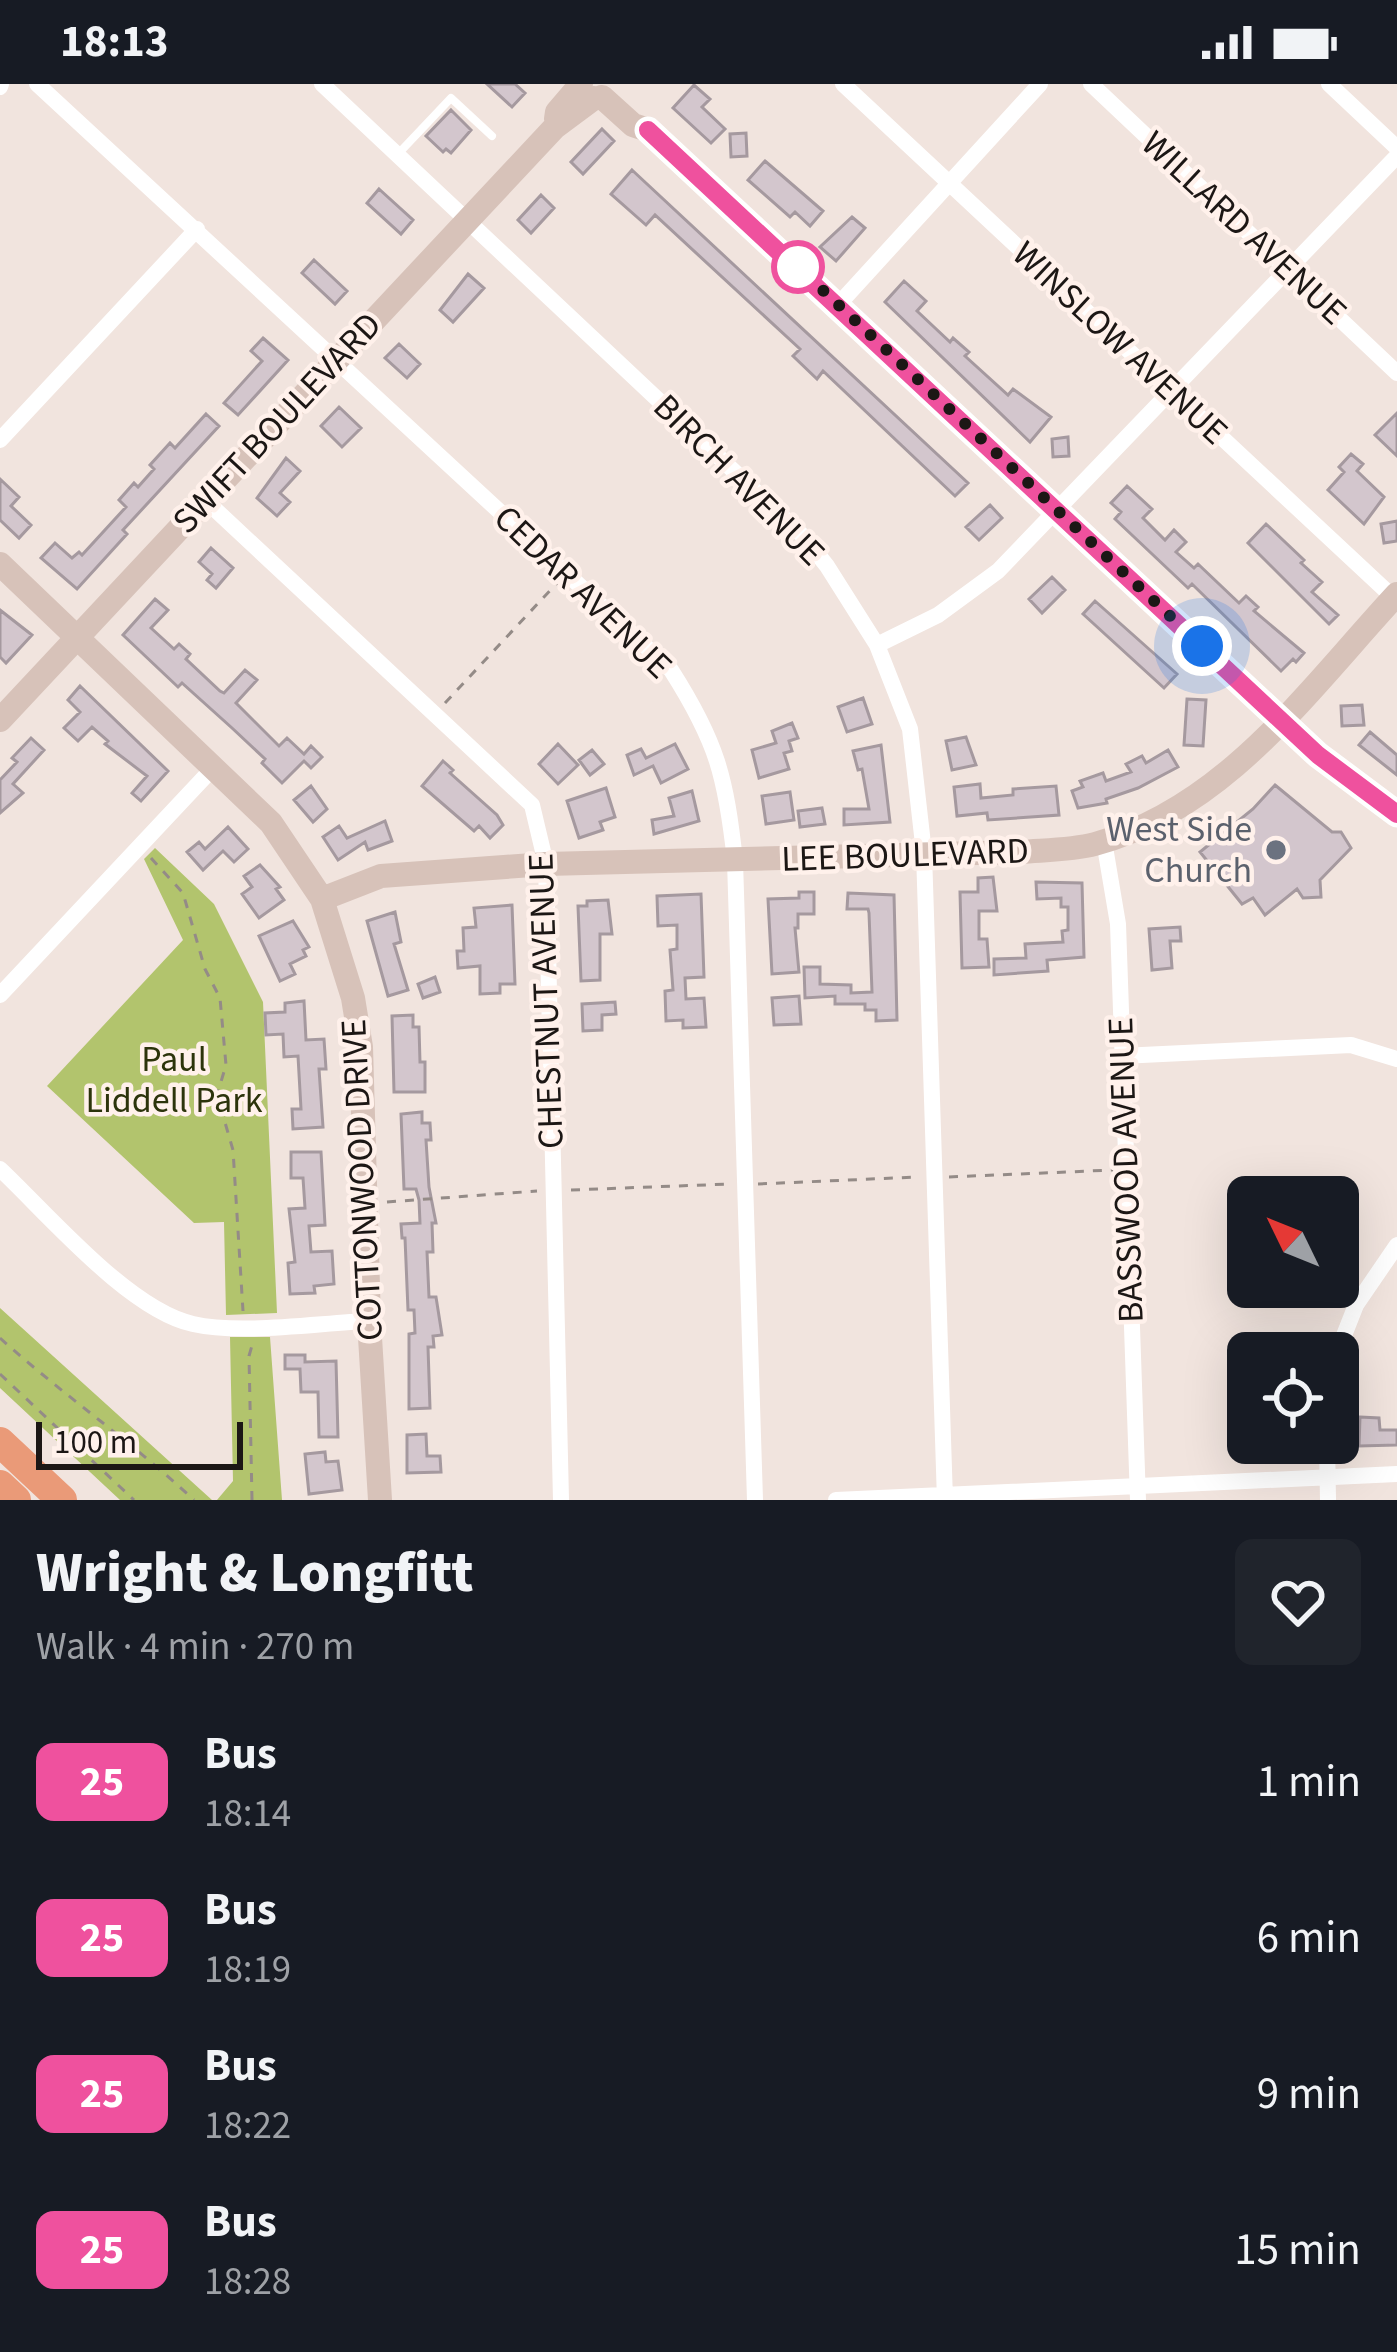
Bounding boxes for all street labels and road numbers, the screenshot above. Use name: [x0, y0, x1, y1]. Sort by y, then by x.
street label: WILLARD AVENUE: [1130, 119, 1358, 337]
street label: WINSLOW AVENUE: [1001, 230, 1239, 456]
street label: SWIFT BOULEVARD: [161, 301, 393, 545]
street label: BIRCH AVENUE: [642, 383, 836, 577]
street label: CEDAR AVENUE: [482, 494, 684, 690]
street label: LEE BOULEVARD: [780, 825, 1030, 885]
street label: CHESTNUT AVENUE: [515, 852, 577, 1150]
street label: BASSWOOD AVENUE: [1095, 1016, 1157, 1324]
street label: COTTONWOOD DRIVE: [328, 1018, 396, 1342]

